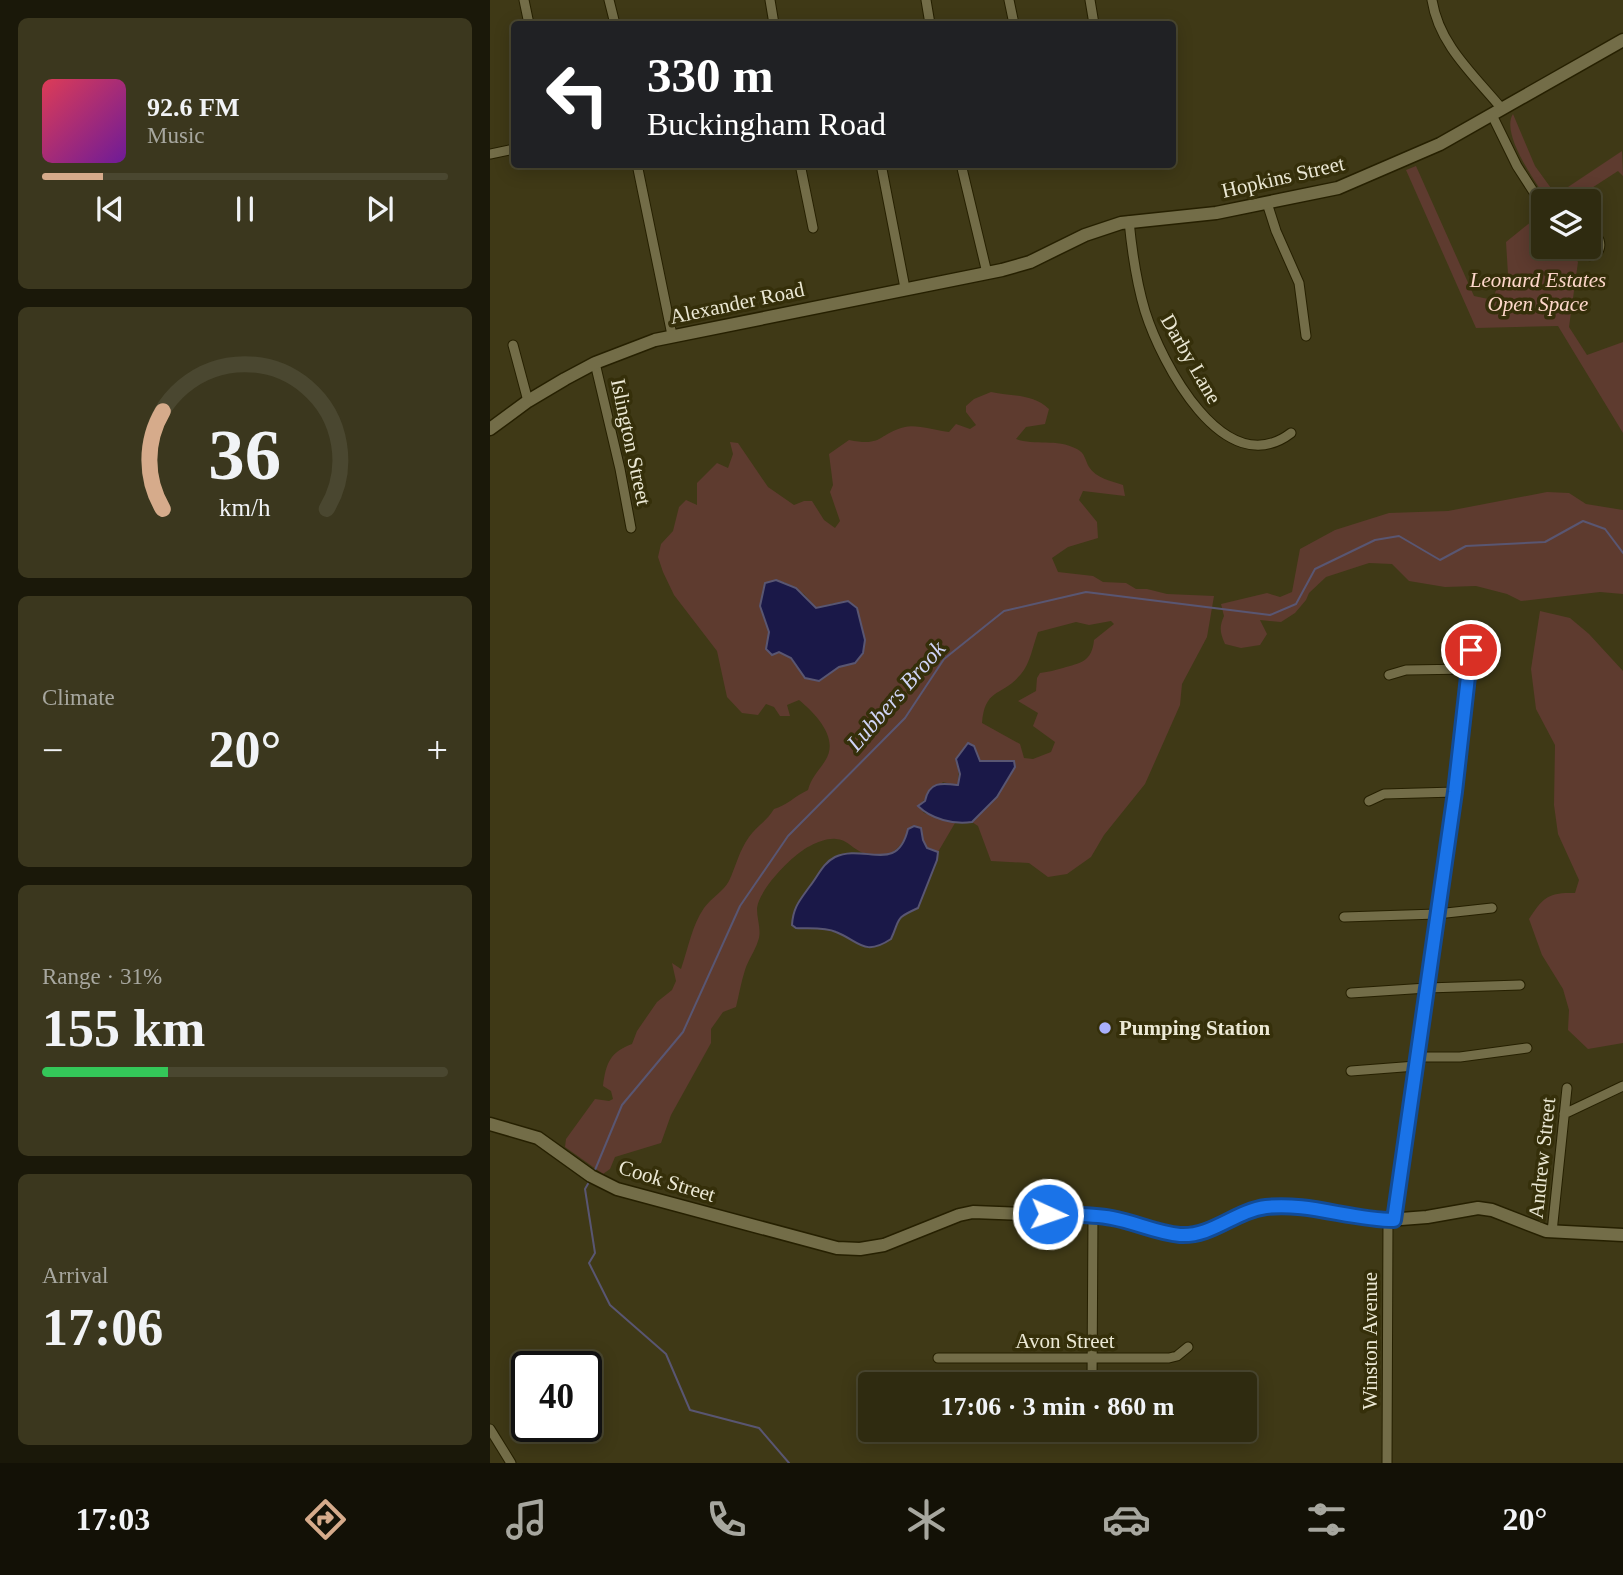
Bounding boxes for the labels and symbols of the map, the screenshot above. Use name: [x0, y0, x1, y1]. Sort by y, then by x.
street label: Hopkins Street: [1219, 151, 1347, 203]
park label: Leonard Estates Open Space: [1469, 268, 1606, 316]
street label: Alexander Road: [667, 277, 807, 329]
street label: Darby Lane: [1156, 310, 1226, 408]
street label: Islington Street: [606, 376, 656, 508]
pin: [1441, 620, 1501, 680]
water label: Lubbers Brook: [841, 636, 951, 756]
place label: Pumping Station: [1119, 1016, 1270, 1040]
marker: Pumping Station: [1097, 1020, 1113, 1036]
street label: Andrew Street: [1524, 1096, 1560, 1220]
street label: Cook Street: [616, 1155, 718, 1207]
position arrow: [1011, 1177, 1085, 1251]
street label: Winston Avenue: [1358, 1272, 1382, 1410]
street label: Avon Street: [1015, 1329, 1115, 1353]
speed limit sign: 40: [511, 1351, 602, 1442]

